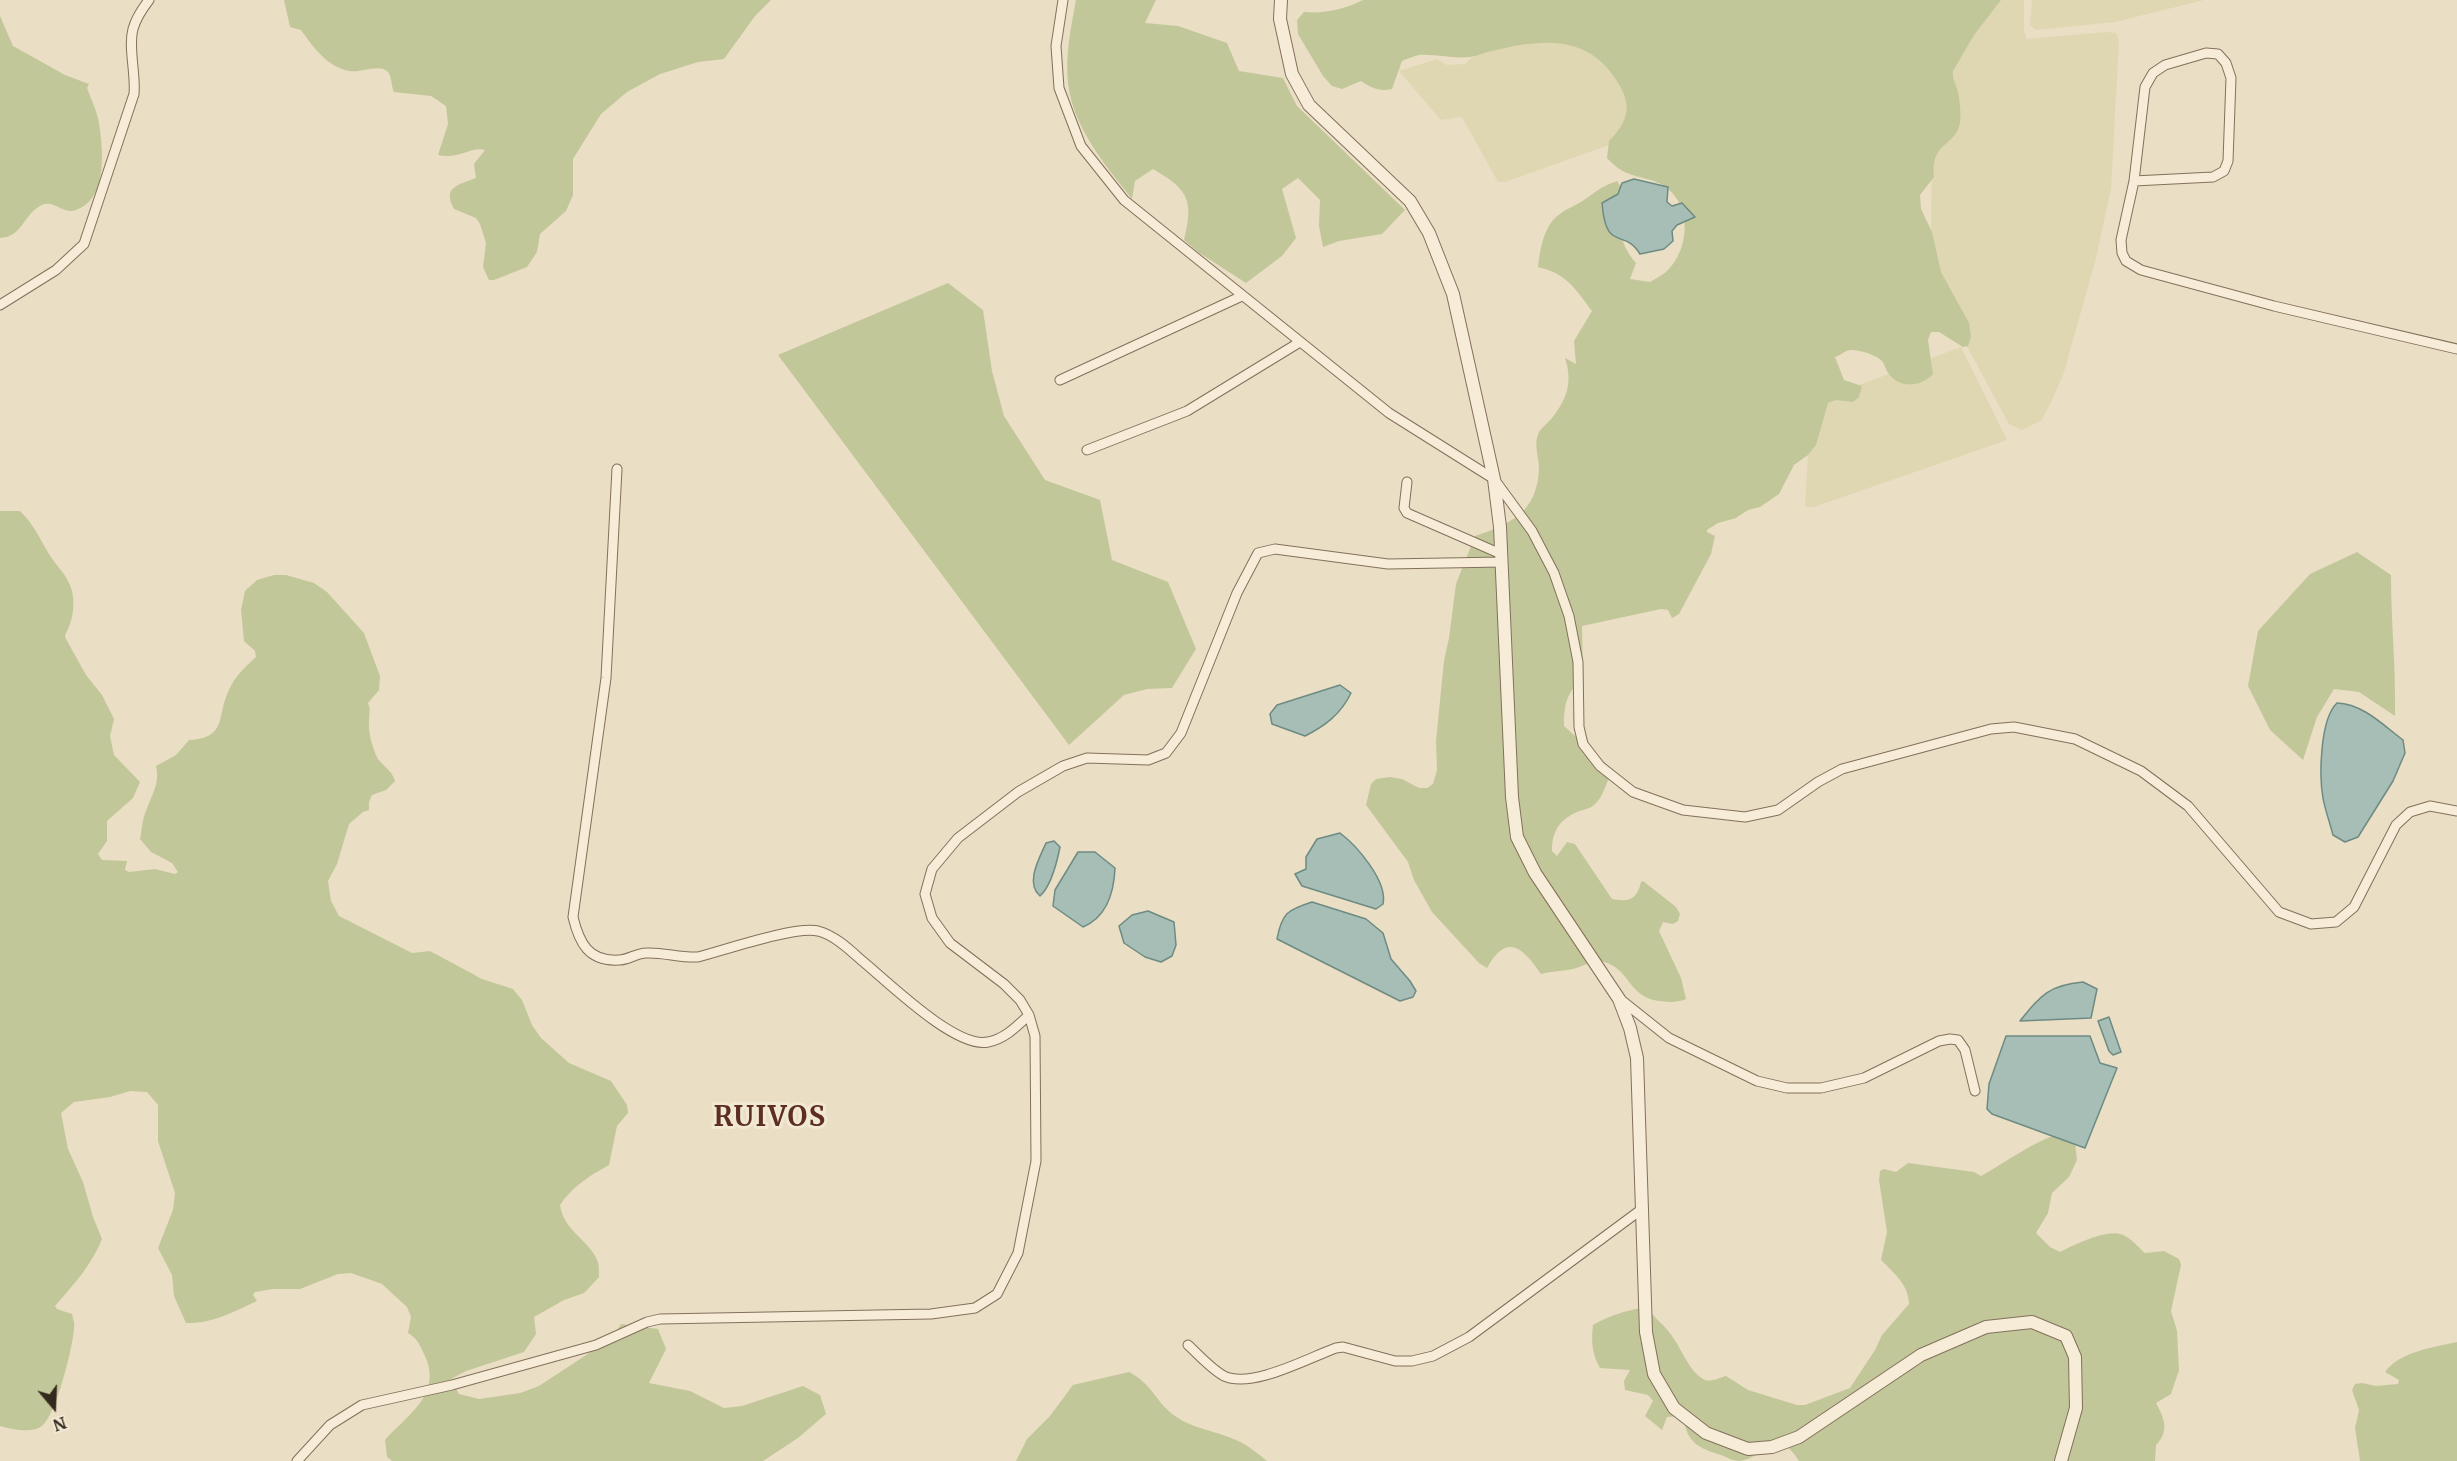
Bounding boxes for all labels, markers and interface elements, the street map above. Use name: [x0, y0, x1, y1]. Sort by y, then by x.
district label: RUIVOS: [714, 1102, 826, 1134]
north arrow: [24, 1377, 84, 1437]
text: N: [51, 1413, 69, 1436]

